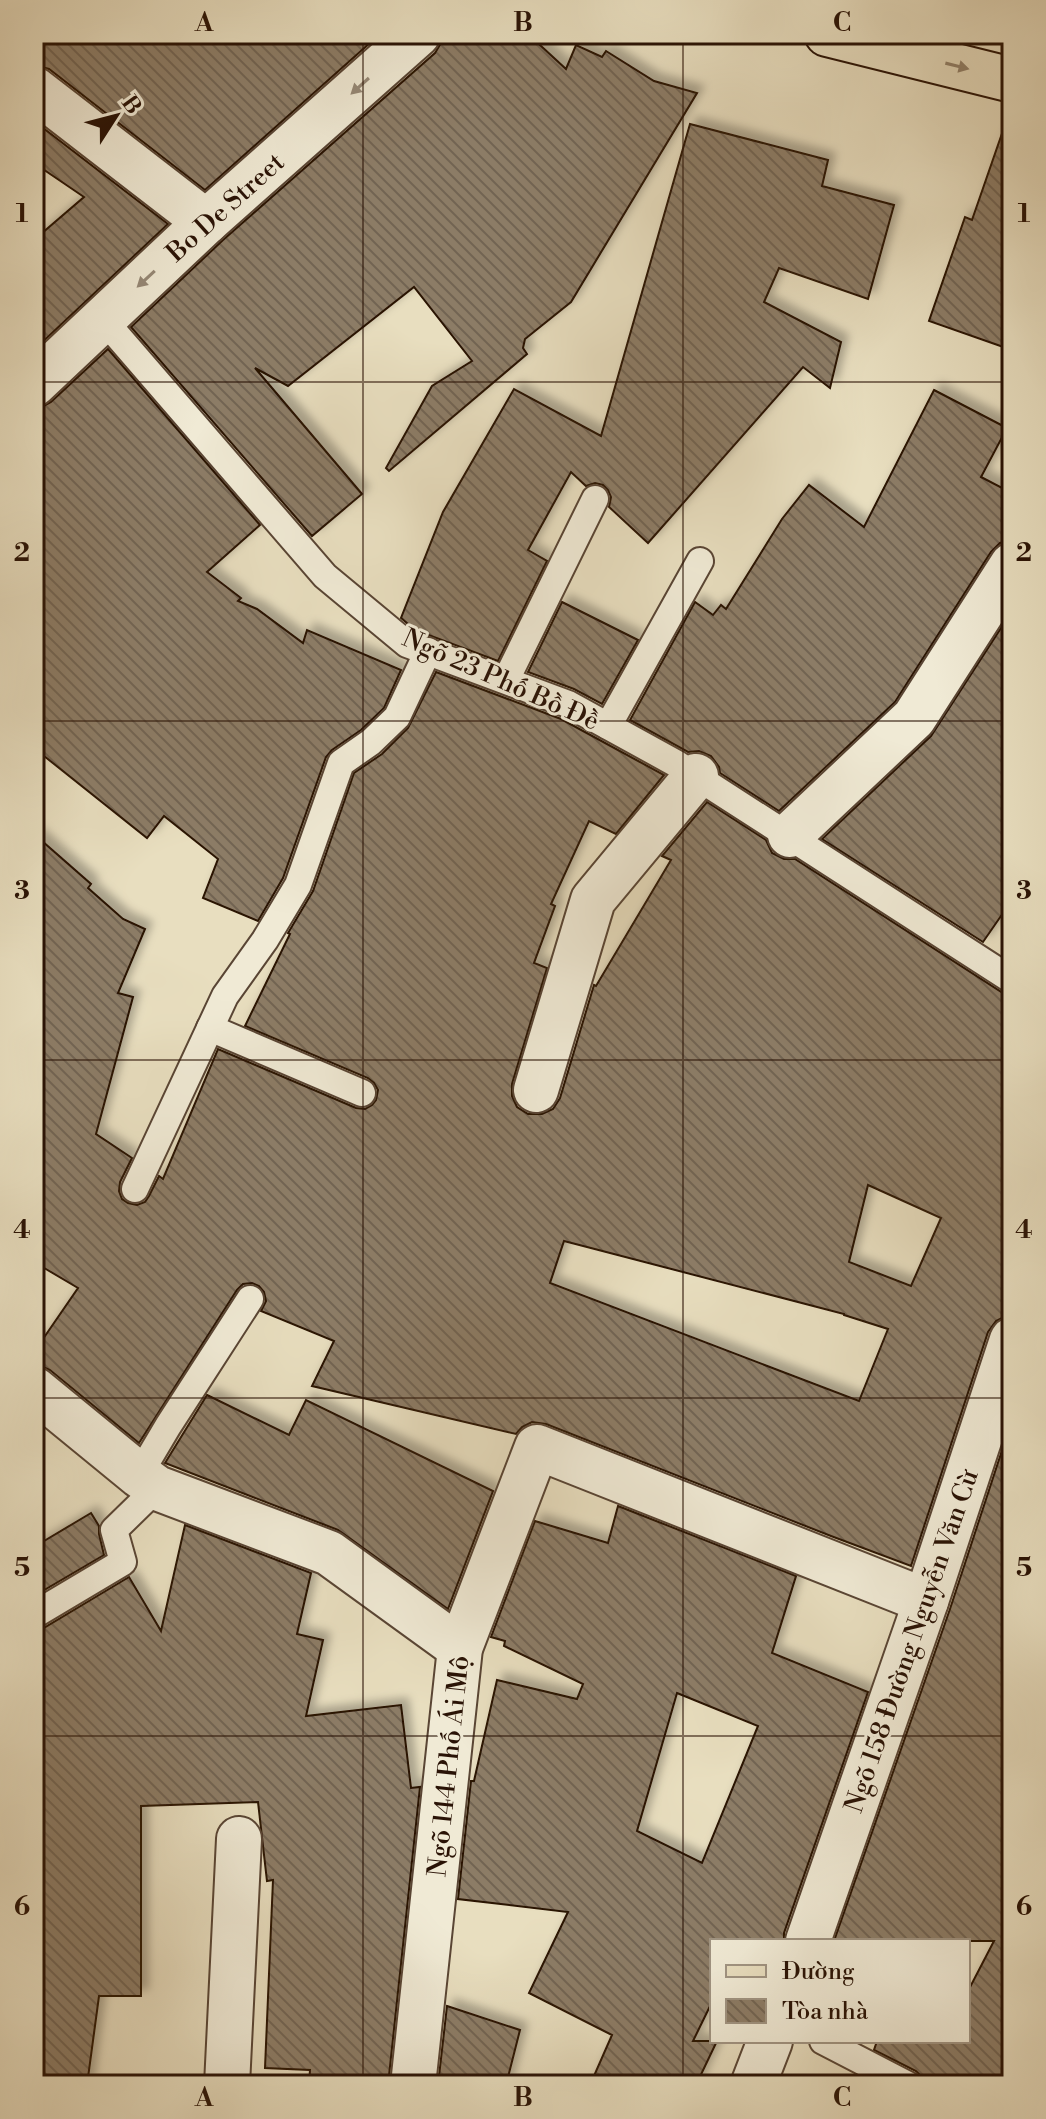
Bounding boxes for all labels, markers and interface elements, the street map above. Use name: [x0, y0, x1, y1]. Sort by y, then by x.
text: A: [194, 7, 214, 39]
text: B: [513, 7, 533, 39]
text: C: [833, 7, 851, 39]
one-way arrow: [945, 60, 970, 73]
north arrow: [76, 76, 156, 156]
one-way arrow: [350, 77, 370, 94]
text: B: [115, 91, 147, 120]
street label: Bo De Street: [159, 146, 291, 270]
text: 1: [16, 198, 29, 230]
text: 1: [1018, 198, 1031, 230]
one-way arrow: [137, 269, 156, 287]
text: 2: [14, 537, 30, 569]
text: 2: [1016, 537, 1032, 569]
street label: Ngõ 23 Phố Bồ Đề: [397, 622, 604, 738]
text: 3: [14, 875, 30, 907]
text: 3: [1016, 875, 1032, 907]
text: 4: [13, 1214, 31, 1246]
text: 4: [1015, 1214, 1033, 1246]
street label: Ngõ 158 Đường Nguyễn Văn Cừ: [838, 1465, 986, 1817]
text: 5: [14, 1552, 30, 1584]
text: 5: [1016, 1552, 1032, 1584]
street label: Ngõ 144 Phố Ái Mộ: [419, 1654, 477, 1878]
text: 6: [14, 1891, 30, 1923]
text: 6: [1016, 1891, 1032, 1923]
legend: [710, 1939, 970, 2043]
text: Đường: [782, 1957, 855, 1987]
text: Tòa nhà: [782, 1997, 869, 2027]
text: A: [194, 2082, 214, 2114]
text: B: [513, 2082, 533, 2114]
text: C: [833, 2082, 851, 2114]

